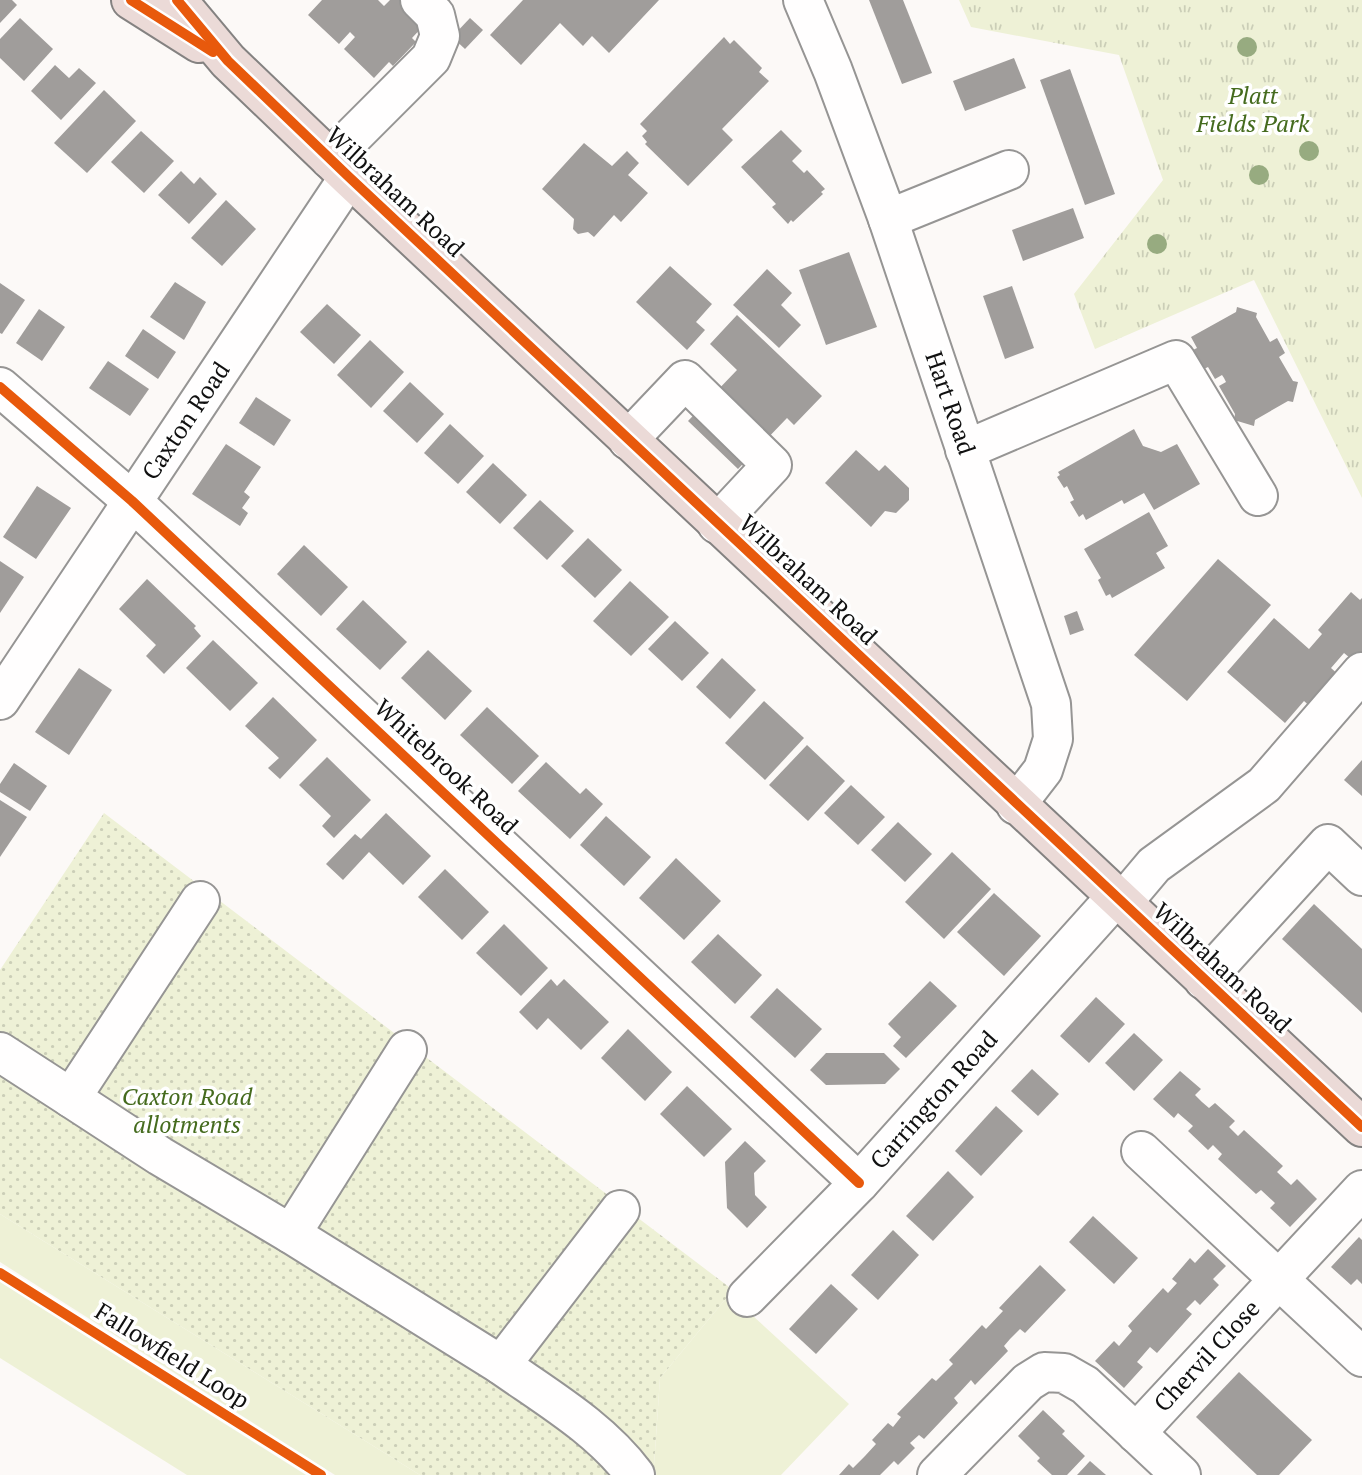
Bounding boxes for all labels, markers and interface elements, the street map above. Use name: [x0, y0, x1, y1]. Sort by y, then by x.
park label: Platt Fields Park: [1195, 79, 1310, 139]
street label: Wilbraham Road: [320, 119, 472, 264]
street label: Hart Road: [918, 347, 984, 459]
street label: Caxton Road: [134, 355, 236, 486]
street label: Wilbraham Road: [733, 507, 885, 652]
street label: Whitebrook Road: [368, 691, 525, 841]
street label: Wilbraham Road: [1147, 895, 1299, 1040]
street label: Carrington Road: [863, 1023, 1004, 1175]
park label: Caxton Road allotments: [122, 1080, 253, 1140]
street label: Chervil Close: [1146, 1292, 1266, 1418]
street label: Fallowfield Loop: [89, 1295, 256, 1415]

